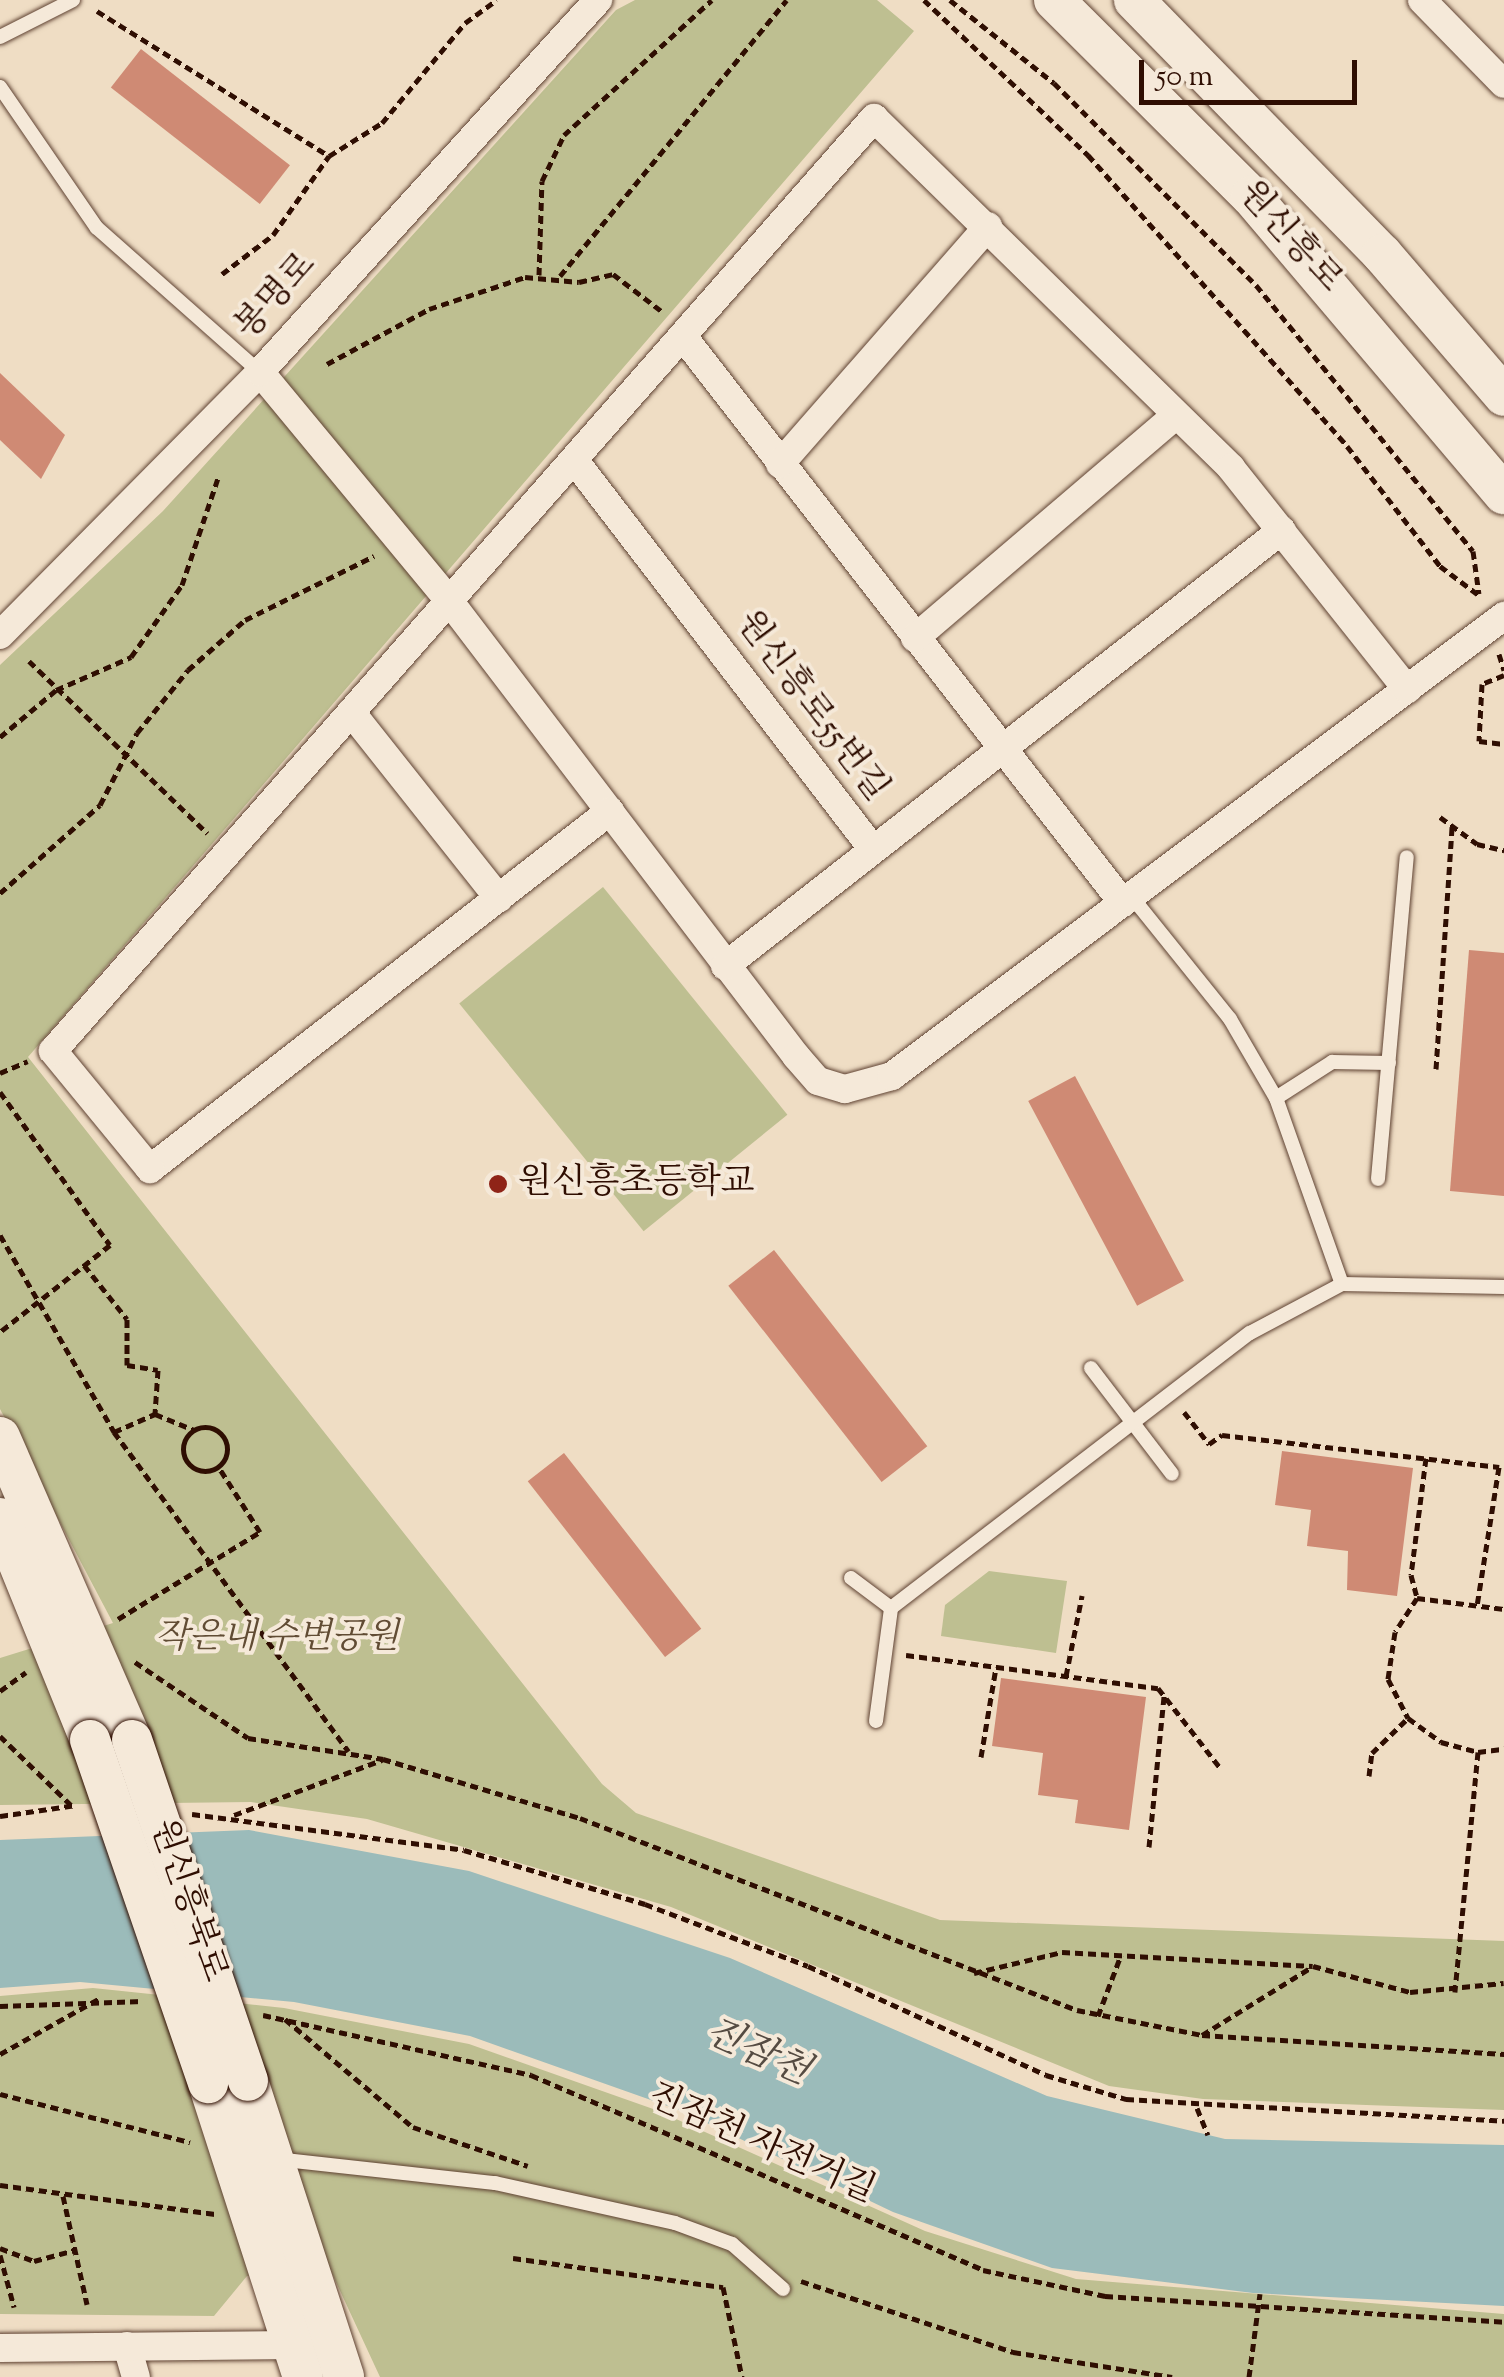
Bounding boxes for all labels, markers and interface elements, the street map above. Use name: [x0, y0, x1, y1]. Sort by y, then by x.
scale bar: [1144, 40, 1362, 102]
text: 50 m: [1156, 56, 1213, 99]
street label: 원신흥로: [1228, 174, 1350, 302]
street label: 봉명로: [227, 245, 327, 349]
street label: 원신흥로55번길: [726, 604, 896, 810]
place label: 원신흥초등학교: [518, 1163, 755, 1205]
marker: 원신흥초등학교: [487, 1173, 509, 1195]
park label: 작은내 수변공원: [155, 1618, 399, 1660]
street label: 원신흥북로: [140, 1814, 234, 1988]
water label: 진잠천: [696, 2011, 816, 2097]
street label: 진잠천 자전거길: [641, 2076, 881, 2214]

